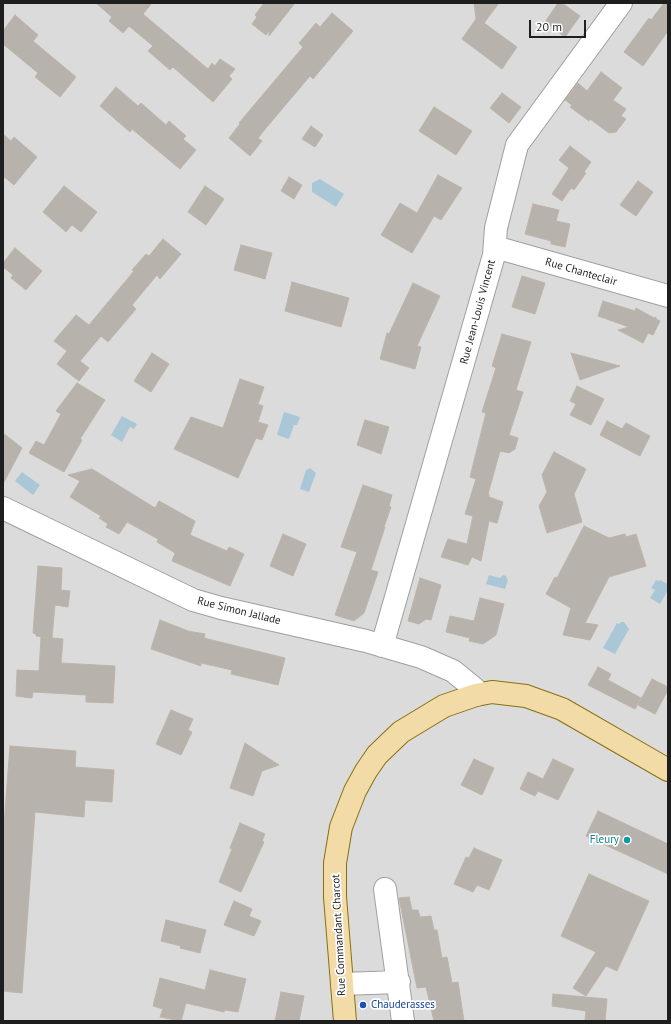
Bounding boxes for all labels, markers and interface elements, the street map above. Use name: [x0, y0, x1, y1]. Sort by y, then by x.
scale bar: [531, 12, 588, 38]
text: 20 m: [536, 19, 562, 34]
street label: Rue Chanteclair: [544, 255, 618, 289]
street label: Rue Jean-Louis Vincent: [458, 258, 498, 366]
street label: Rue Simon Jallade: [196, 594, 282, 628]
place label: Fleury: [590, 833, 619, 847]
marker: Fleury: [622, 835, 632, 845]
street label: Rue Commandant Charcot: [329, 874, 349, 996]
place label: Chauderasses: [371, 998, 435, 1012]
marker: Chauderasses: [358, 1000, 368, 1010]

